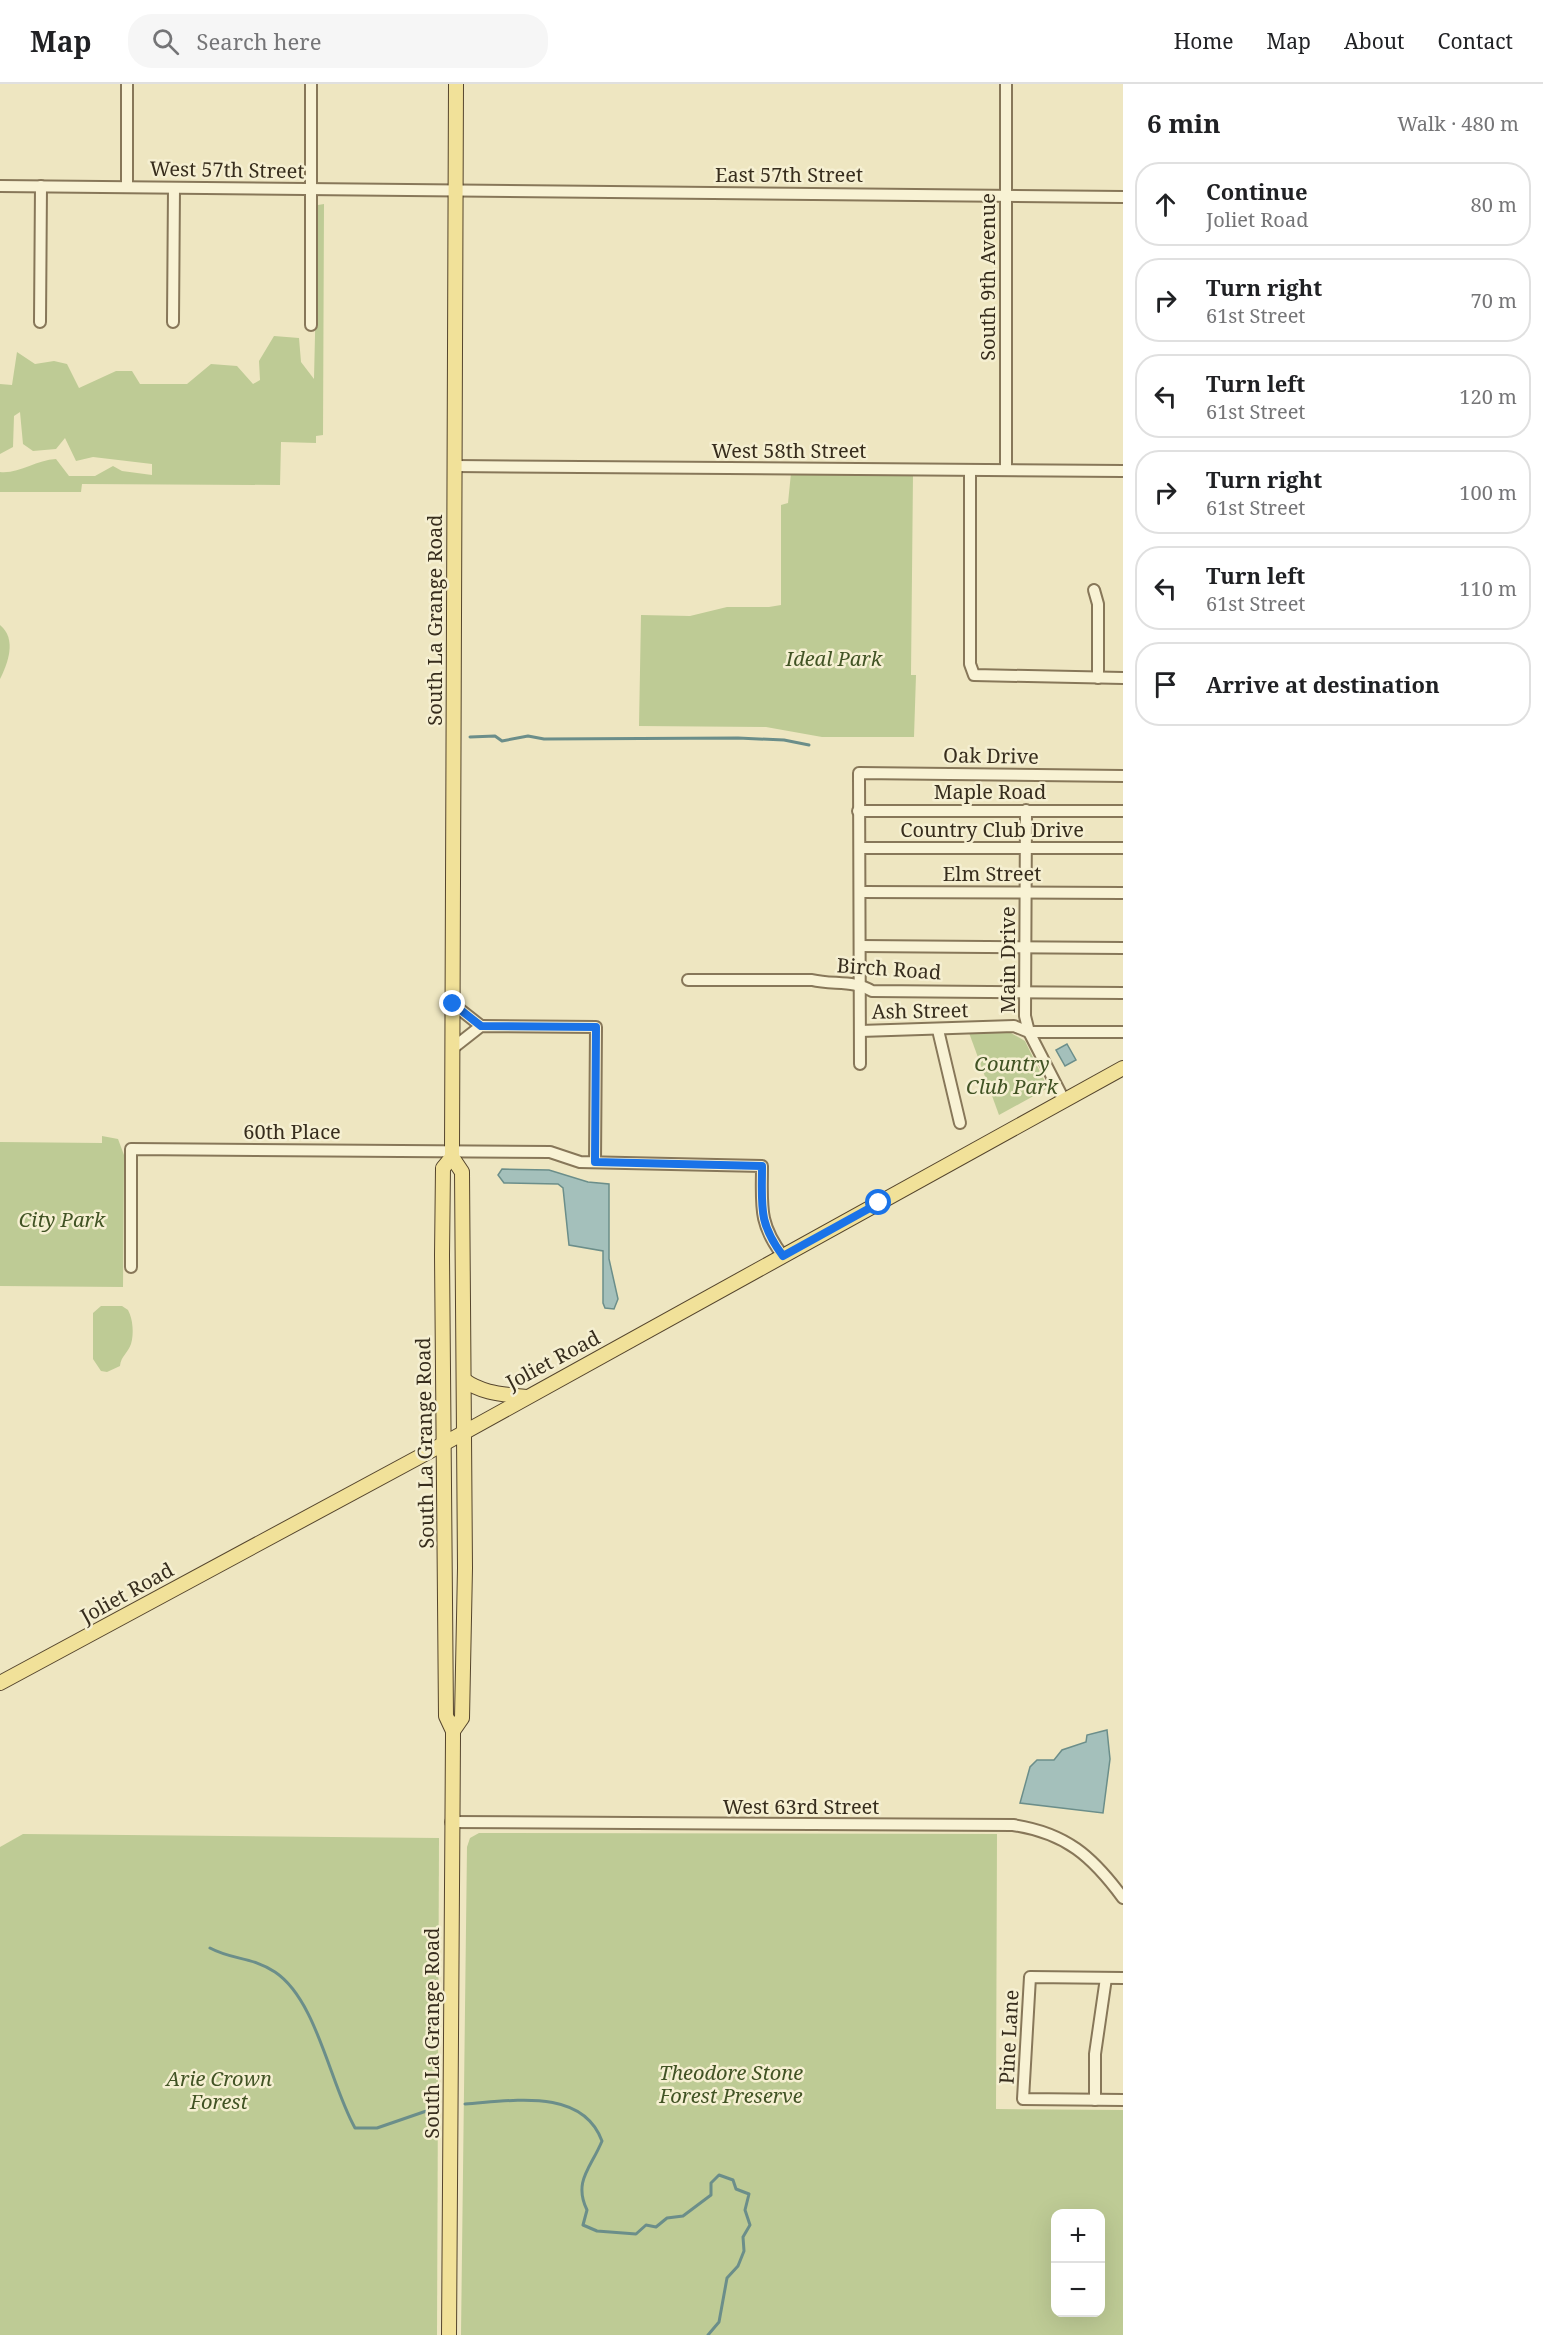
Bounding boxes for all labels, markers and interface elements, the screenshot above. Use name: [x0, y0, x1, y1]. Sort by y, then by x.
search box: [128, 14, 548, 68]
text: Map: [30, 22, 92, 60]
icon: search: [149, 25, 182, 58]
text: Search here: [197, 26, 321, 56]
text: Home: [1174, 27, 1234, 55]
text: Map: [1267, 27, 1311, 55]
text: About: [1344, 27, 1405, 55]
text: Contact: [1438, 27, 1513, 55]
text: 6 min: [1147, 105, 1221, 141]
text: Walk · 480 m: [1397, 110, 1519, 137]
street label: West 57th Street: [149, 155, 305, 184]
street label: East 57th Street: [715, 161, 863, 188]
text: Continue: [1206, 176, 1308, 206]
icon: ahead: [1149, 188, 1182, 221]
text: 80 m: [1471, 191, 1517, 218]
street label: South 9th Avenue: [974, 193, 1001, 361]
text: Joliet Road: [1206, 206, 1308, 233]
text: Turn right: [1206, 272, 1322, 302]
icon: right: [1149, 284, 1182, 317]
text: 70 m: [1471, 287, 1517, 314]
text: 61st Street: [1206, 302, 1305, 329]
text: Turn left: [1206, 368, 1305, 398]
icon: left: [1149, 380, 1182, 413]
text: 120 m: [1459, 383, 1517, 410]
text: 61st Street: [1206, 398, 1305, 425]
street label: West 58th Street: [712, 437, 866, 464]
text: Turn right: [1206, 464, 1322, 494]
icon: right: [1149, 476, 1182, 509]
text: 100 m: [1459, 479, 1517, 506]
text: 61st Street: [1206, 494, 1305, 521]
street label: South La Grange Road: [421, 514, 448, 726]
text: Turn left: [1206, 560, 1305, 590]
icon: left: [1149, 572, 1182, 605]
text: 110 m: [1459, 575, 1517, 602]
text: 61st Street: [1206, 590, 1305, 617]
park label: Ideal Park: [785, 645, 883, 672]
icon: arrive: [1149, 668, 1182, 701]
text: Arrive at destination: [1206, 669, 1440, 699]
street label: Oak Drive: [943, 741, 1039, 770]
street label: Maple Road: [934, 778, 1046, 805]
street label: Country Club Drive: [900, 816, 1084, 843]
street label: Elm Street: [943, 860, 1041, 887]
street label: Main Drive: [994, 906, 1021, 1014]
street label: Birch Road: [836, 951, 942, 986]
route end: [439, 990, 465, 1016]
street label: Ash Street: [871, 996, 969, 1025]
park label: Country Club Park: [966, 1050, 1058, 1100]
street label: 60th Place: [243, 1118, 341, 1145]
route start: [865, 1189, 891, 1215]
park label: City Park: [19, 1206, 106, 1233]
street label: Joliet Road: [500, 1324, 604, 1396]
street label: South La Grange Road: [409, 1337, 440, 1549]
street label: Joliet Road: [75, 1556, 178, 1630]
street label: West 63rd Street: [723, 1793, 879, 1820]
street label: South La Grange Road: [418, 1927, 445, 2139]
street label: Pine Lane: [993, 1989, 1024, 2085]
park label: Theodore Stone Forest Preserve: [658, 2059, 803, 2109]
park label: Arie Crown Forest: [164, 2065, 272, 2115]
map controls: [1051, 2209, 1105, 2317]
button: +: [1051, 2209, 1105, 2263]
button: −: [1051, 2263, 1105, 2317]

